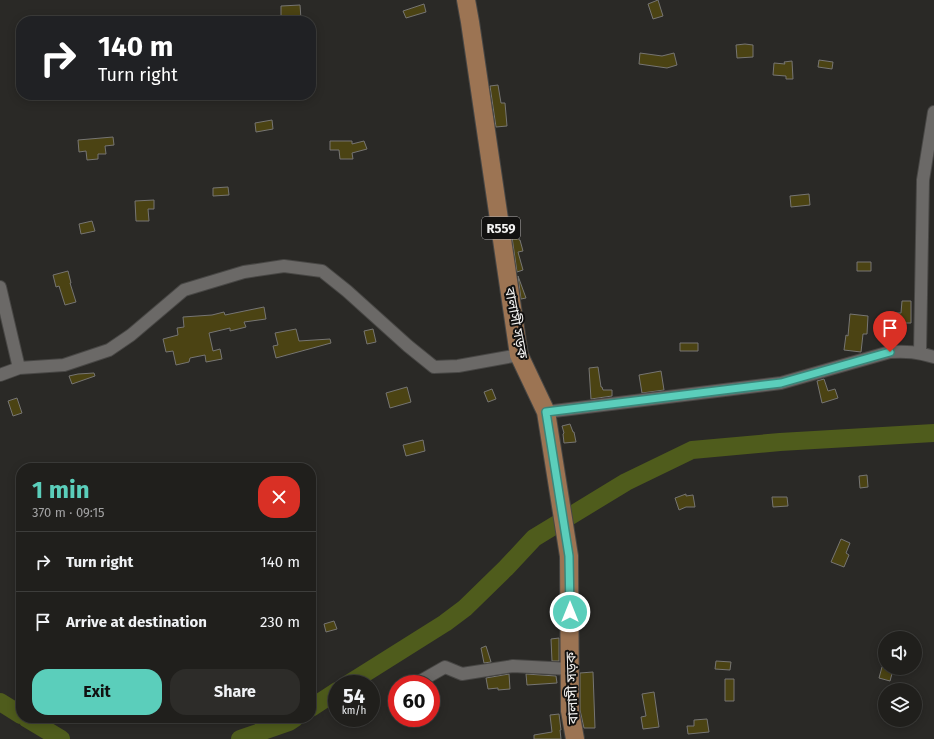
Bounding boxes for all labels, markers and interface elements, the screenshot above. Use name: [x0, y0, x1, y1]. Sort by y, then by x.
text: 140 m: [98, 30, 174, 63]
icon: right: [32, 32, 84, 84]
text: Turn right: [98, 64, 178, 86]
road number: R559: [482, 217, 520, 239]
street label: বালাসী সড়ক: [501, 285, 531, 361]
pin: [873, 311, 907, 352]
icon: arrive: [879, 317, 901, 339]
text: 1 min: [32, 476, 90, 504]
button: close: [258, 476, 300, 518]
text: 370 m · 09:15: [32, 505, 105, 520]
icon: right: [32, 551, 54, 573]
text: Turn right: [66, 553, 133, 571]
text: 140 m: [260, 553, 300, 571]
position arrow: [549, 591, 591, 633]
icon: arrive: [32, 611, 54, 633]
text: Arrive at destination: [66, 613, 207, 631]
text: 230 m: [260, 613, 300, 631]
map controls: [878, 631, 922, 727]
button: sound: [878, 631, 922, 675]
street label: বালাসী সড়ক: [562, 651, 582, 725]
button: Exit: [32, 669, 162, 715]
button: Share: [170, 669, 300, 715]
speed limit sign: 60: [388, 675, 440, 727]
button: layers: [878, 683, 922, 727]
text: 54: [343, 684, 365, 708]
text: km/h: [342, 705, 366, 717]

